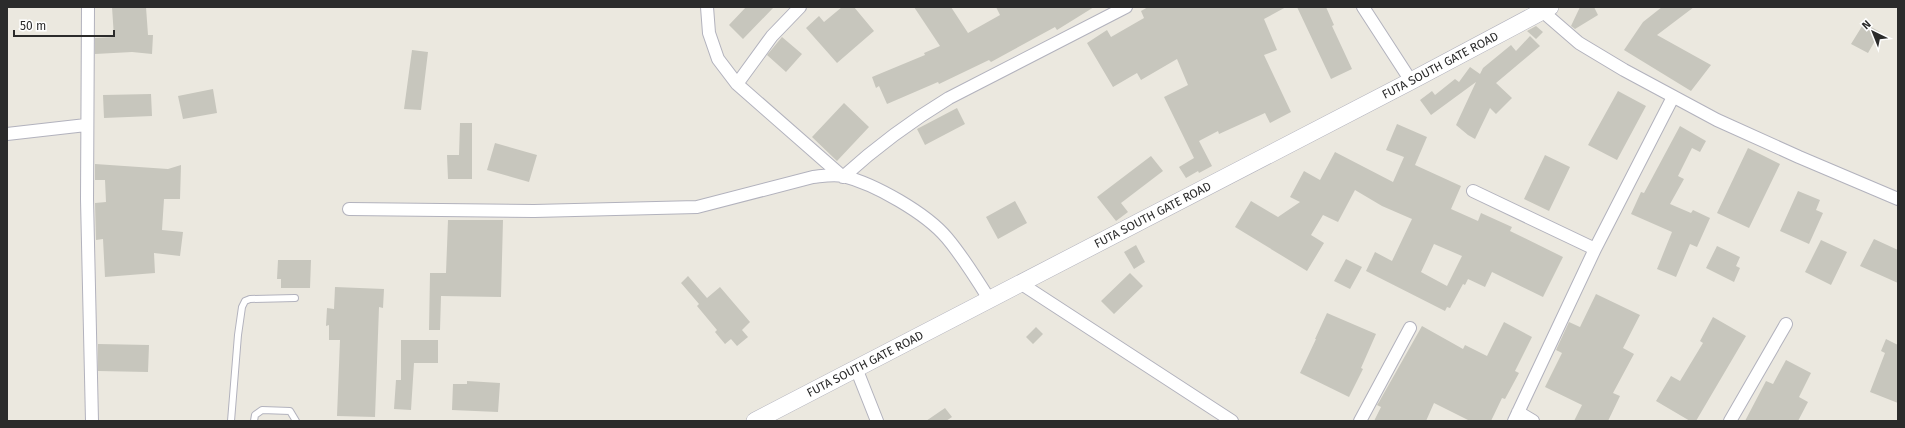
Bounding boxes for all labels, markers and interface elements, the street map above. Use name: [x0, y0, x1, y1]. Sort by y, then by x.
scale bar: [14, 12, 114, 38]
north arrow: [1853, 12, 1893, 52]
text: N: [1859, 18, 1874, 32]
text: 50 m: [20, 19, 46, 33]
street label: FUTA SOUTH GATE ROAD: [1380, 29, 1501, 102]
street label: FUTA SOUTH GATE ROAD: [1092, 179, 1214, 251]
street label: FUTA SOUTH GATE ROAD: [804, 328, 926, 400]

